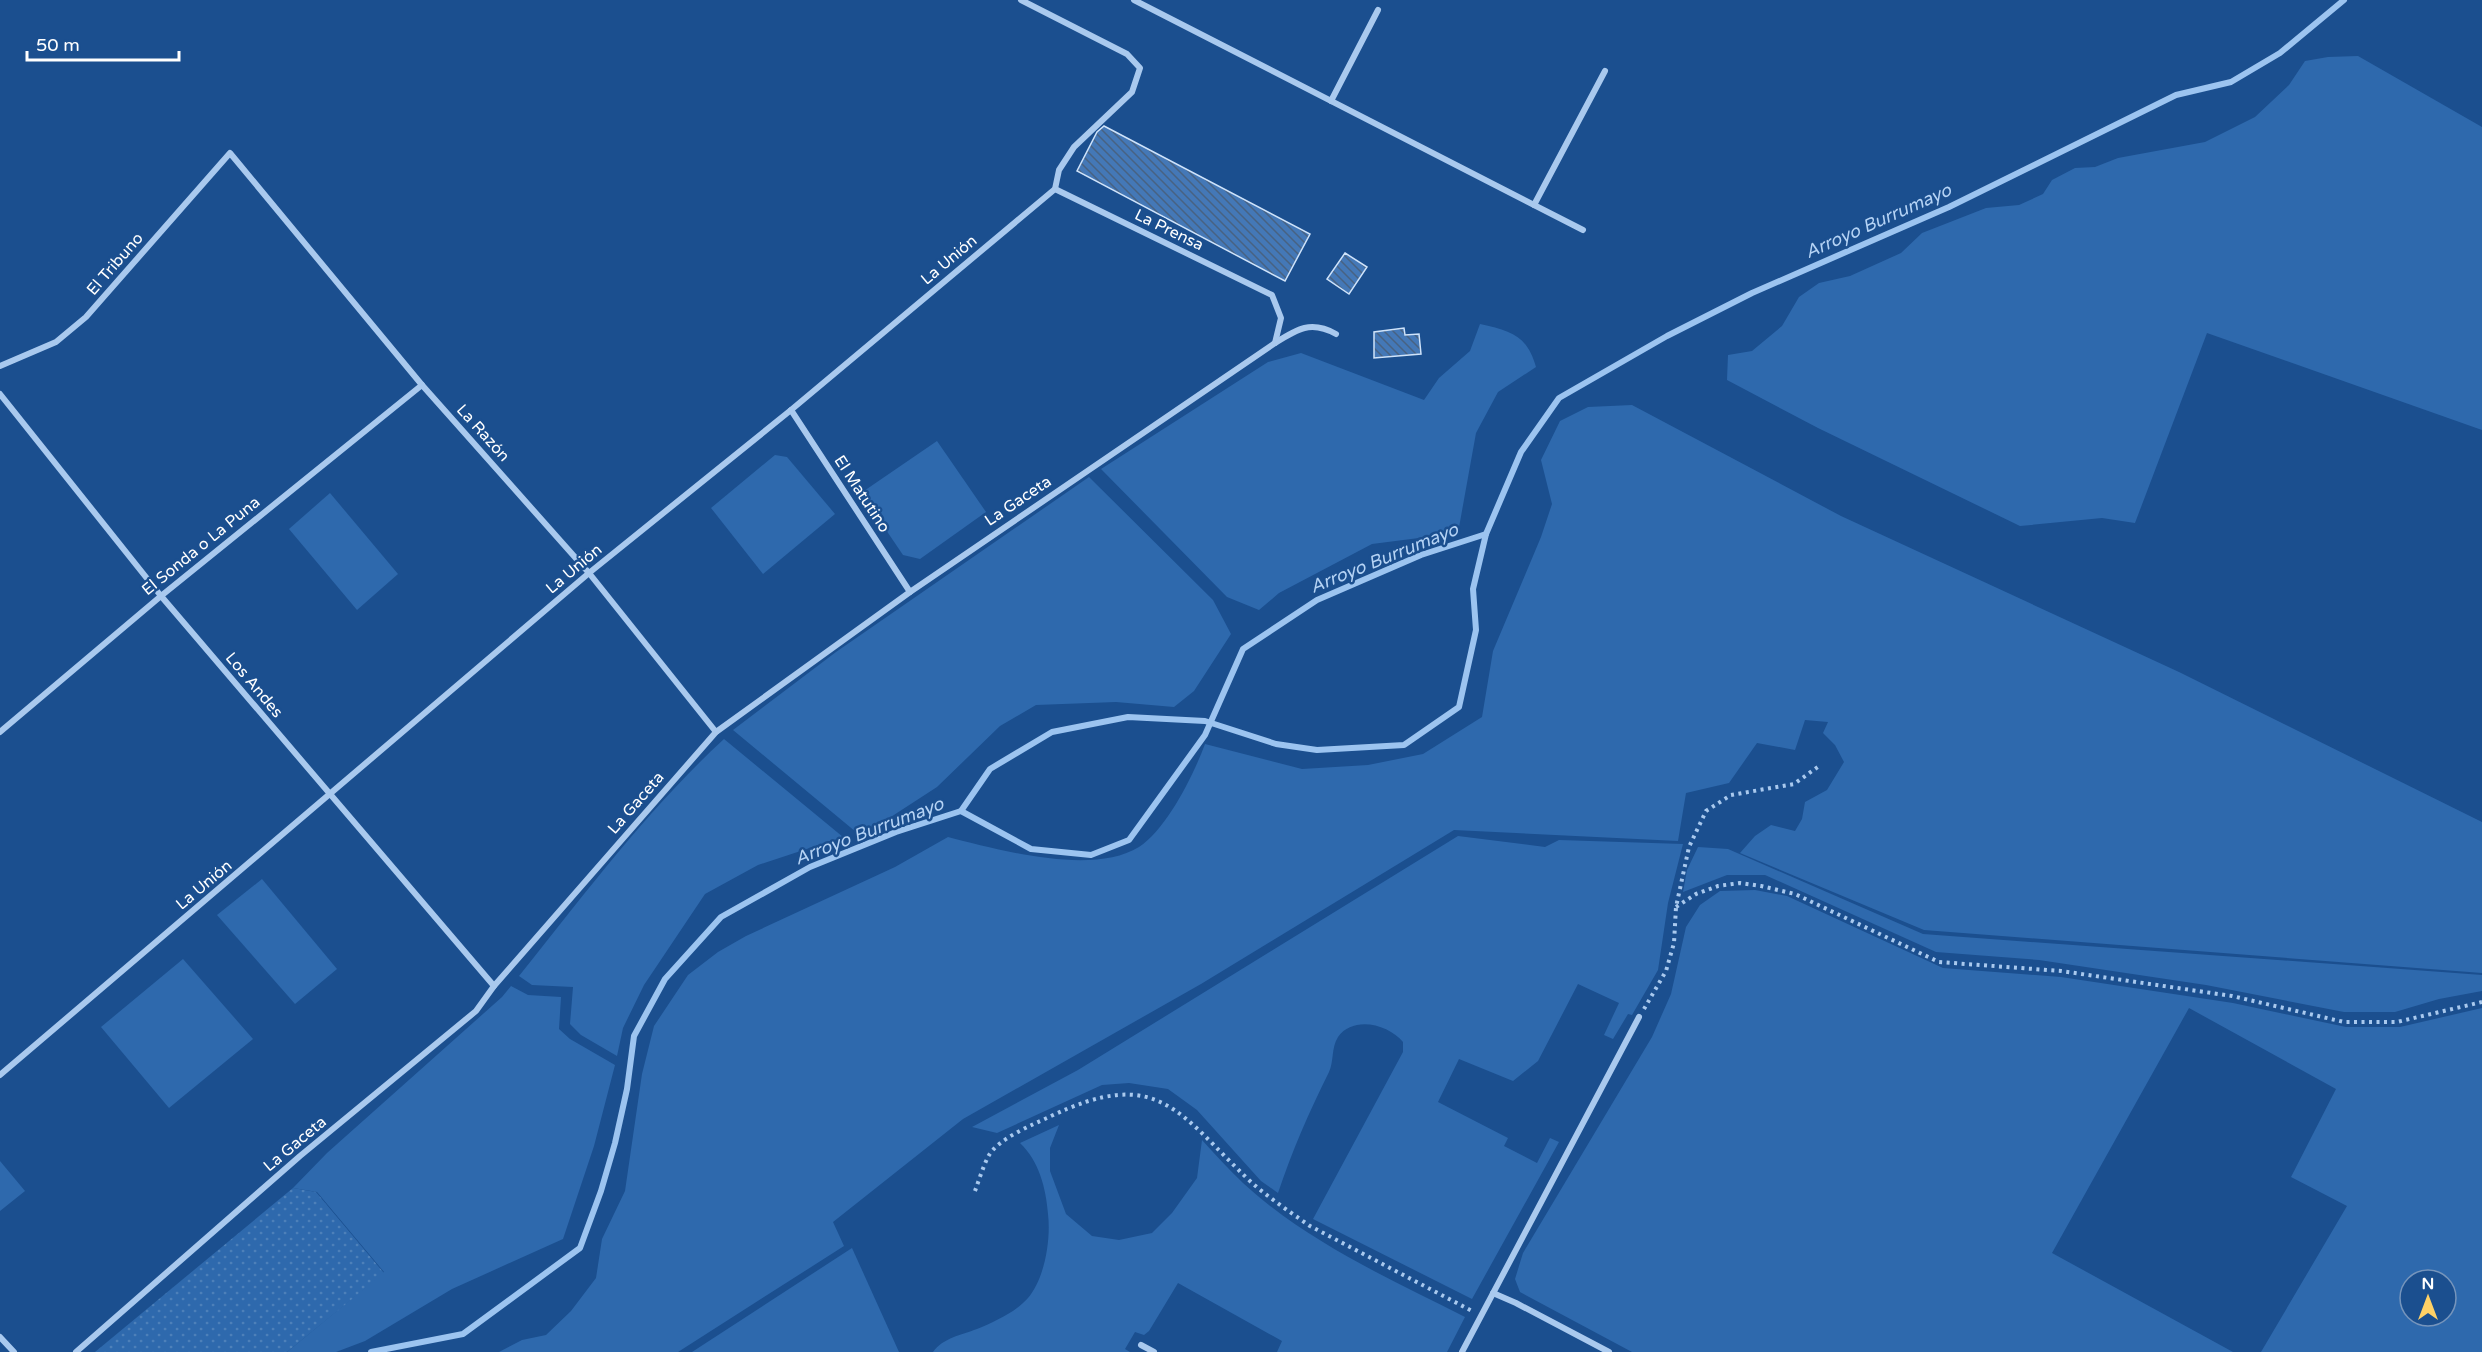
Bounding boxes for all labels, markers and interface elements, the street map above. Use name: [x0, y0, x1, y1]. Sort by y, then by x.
scale bar: [27, 24, 178, 62]
text: 50 m: [36, 34, 80, 56]
water label: Arroyo Burrumayo: [1801, 178, 1956, 263]
street label: La Prensa: [1131, 205, 1207, 255]
street label: El Tribuno: [82, 229, 148, 299]
street label: La Unión: [917, 231, 981, 289]
street label: La Razón: [452, 400, 514, 466]
street label: El Matutino: [830, 452, 894, 536]
street label: La Gaceta: [981, 471, 1055, 531]
street label: El Sonda o La Puna: [138, 492, 264, 600]
water label: Arroyo Burrumayo: [1307, 518, 1462, 598]
street label: La Unión: [542, 540, 606, 598]
street label: Los Andes: [221, 648, 287, 722]
street label: La Gaceta: [603, 768, 669, 838]
water label: Arroyo Burrumayo: [791, 792, 948, 870]
street label: La Unión: [172, 856, 236, 914]
street label: La Gaceta: [259, 1112, 331, 1176]
north arrow: [2398, 1268, 2458, 1328]
text: N: [2422, 1274, 2434, 1294]

